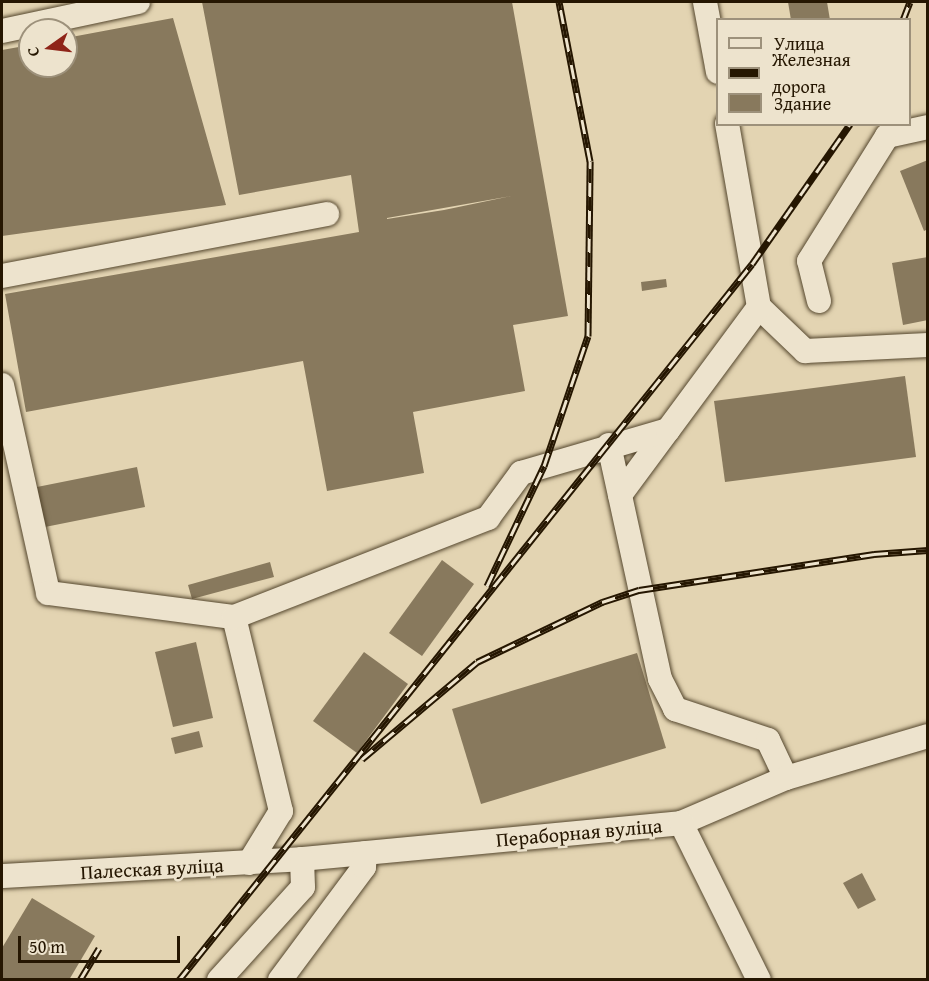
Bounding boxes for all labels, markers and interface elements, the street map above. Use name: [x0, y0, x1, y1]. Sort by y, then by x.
north arrow: [18, 18, 78, 78]
legend: [716, 18, 911, 126]
text: Улица: [774, 30, 824, 57]
text: С: [20, 45, 45, 59]
text: Железная дорога: [772, 46, 851, 100]
text: Здание: [774, 90, 831, 117]
street label: Пераборная вуліца: [495, 813, 663, 851]
street label: Палеская вуліца: [80, 852, 224, 884]
scale bar: [21, 924, 183, 962]
text: 50 m: [29, 933, 65, 960]

